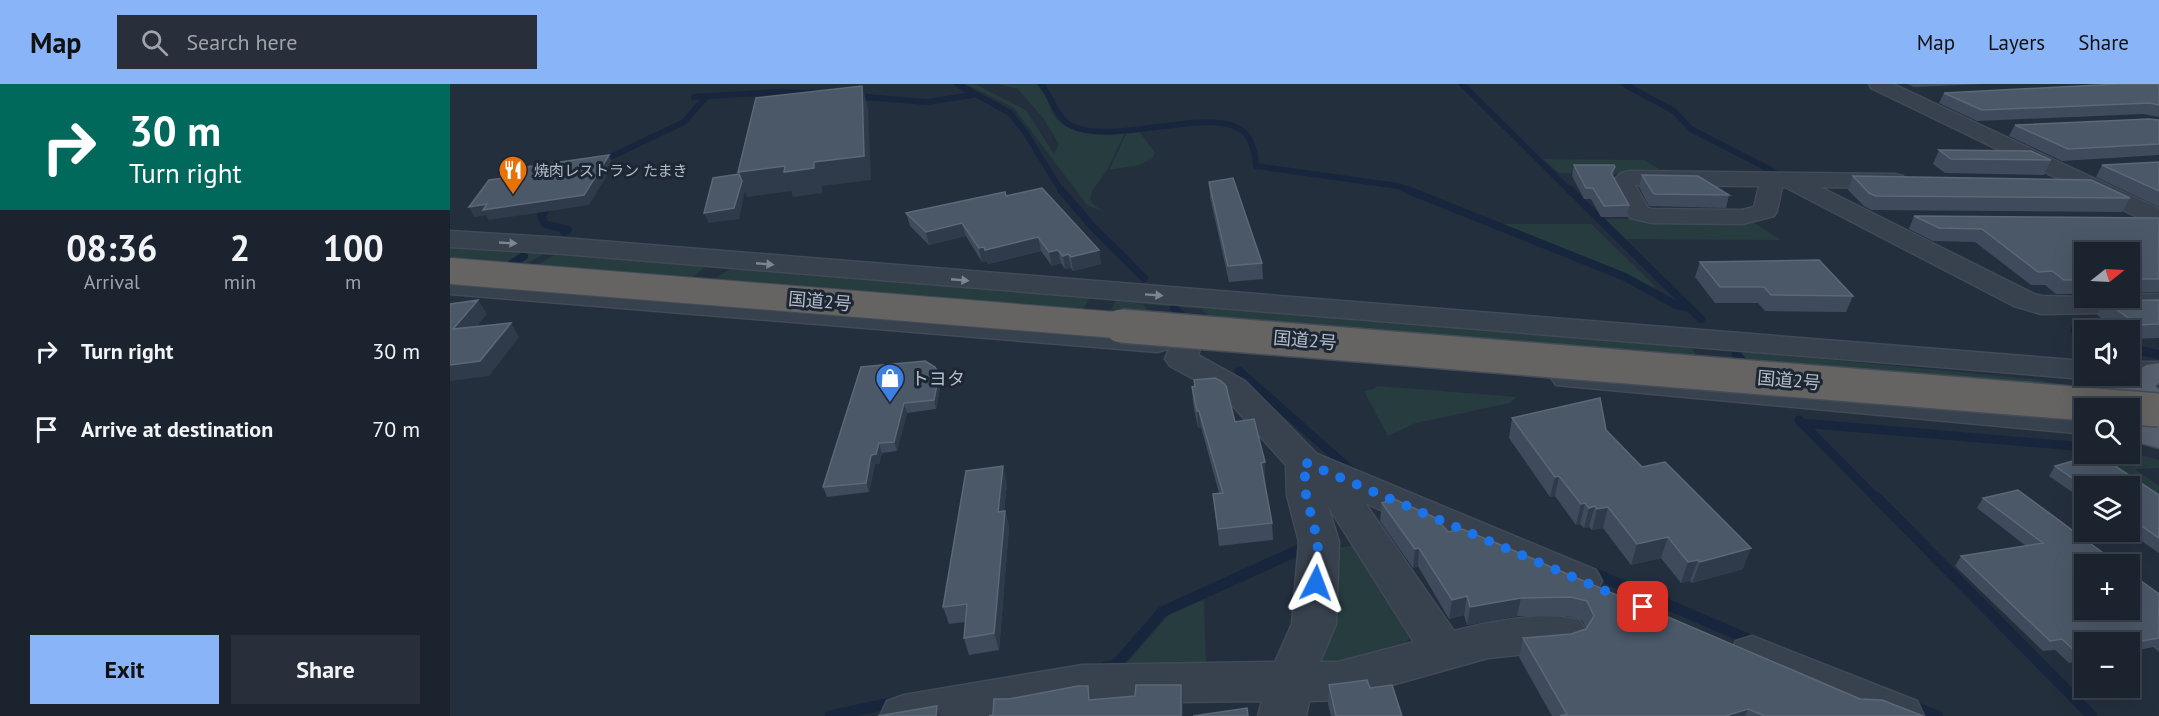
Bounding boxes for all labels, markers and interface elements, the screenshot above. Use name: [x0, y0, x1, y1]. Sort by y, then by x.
search box: [117, 15, 537, 69]
text: Map: [30, 24, 81, 61]
icon: search: [138, 26, 171, 59]
text: Search here: [186, 28, 297, 56]
text: Map: [1917, 29, 1955, 56]
text: Layers: [1988, 29, 2045, 56]
text: Share: [2078, 29, 2129, 56]
text: 30 m: [129, 103, 221, 158]
icon: right: [30, 108, 108, 186]
restaurant icon: 焼肉レストラン たまき: [497, 154, 529, 196]
text: Turn right: [129, 156, 242, 190]
place label: 焼肉レストラン たまき: [534, 161, 688, 180]
text: 08:36: [66, 224, 158, 271]
text: 2: [230, 224, 250, 271]
text: 100: [323, 224, 384, 271]
one-way arrow: [499, 238, 518, 247]
north arrow: [2074, 242, 2140, 308]
map controls: [2074, 242, 2140, 698]
one-way arrow: [756, 260, 775, 269]
text: Arrival: [84, 269, 140, 295]
text: min: [224, 269, 256, 295]
text: m: [345, 269, 361, 295]
one-way arrow: [950, 275, 969, 285]
street label: 国道2号: [787, 287, 853, 315]
one-way arrow: [1145, 291, 1164, 300]
button: sound: [2074, 320, 2140, 386]
street label: 国道2号: [1272, 326, 1338, 354]
icon: right: [30, 335, 63, 368]
text: Turn right: [81, 337, 173, 365]
text: 30 m: [372, 337, 420, 365]
shop icon: トヨタ: [874, 362, 906, 404]
street label: 国道2号: [1756, 366, 1822, 394]
place label: トヨタ: [911, 367, 965, 390]
button: search: [2074, 398, 2140, 464]
icon: arrive: [30, 413, 63, 446]
text: Arrive at destination: [81, 415, 273, 443]
text: 70 m: [372, 415, 420, 443]
button: layers: [2074, 476, 2140, 542]
position arrow: [1284, 551, 1348, 615]
button: +: [2074, 554, 2140, 620]
pin: [1617, 581, 1668, 632]
icon: arrive: [1626, 590, 1659, 623]
button: −: [2074, 632, 2140, 698]
button: Exit: [30, 635, 219, 704]
button: Share: [231, 635, 420, 704]

